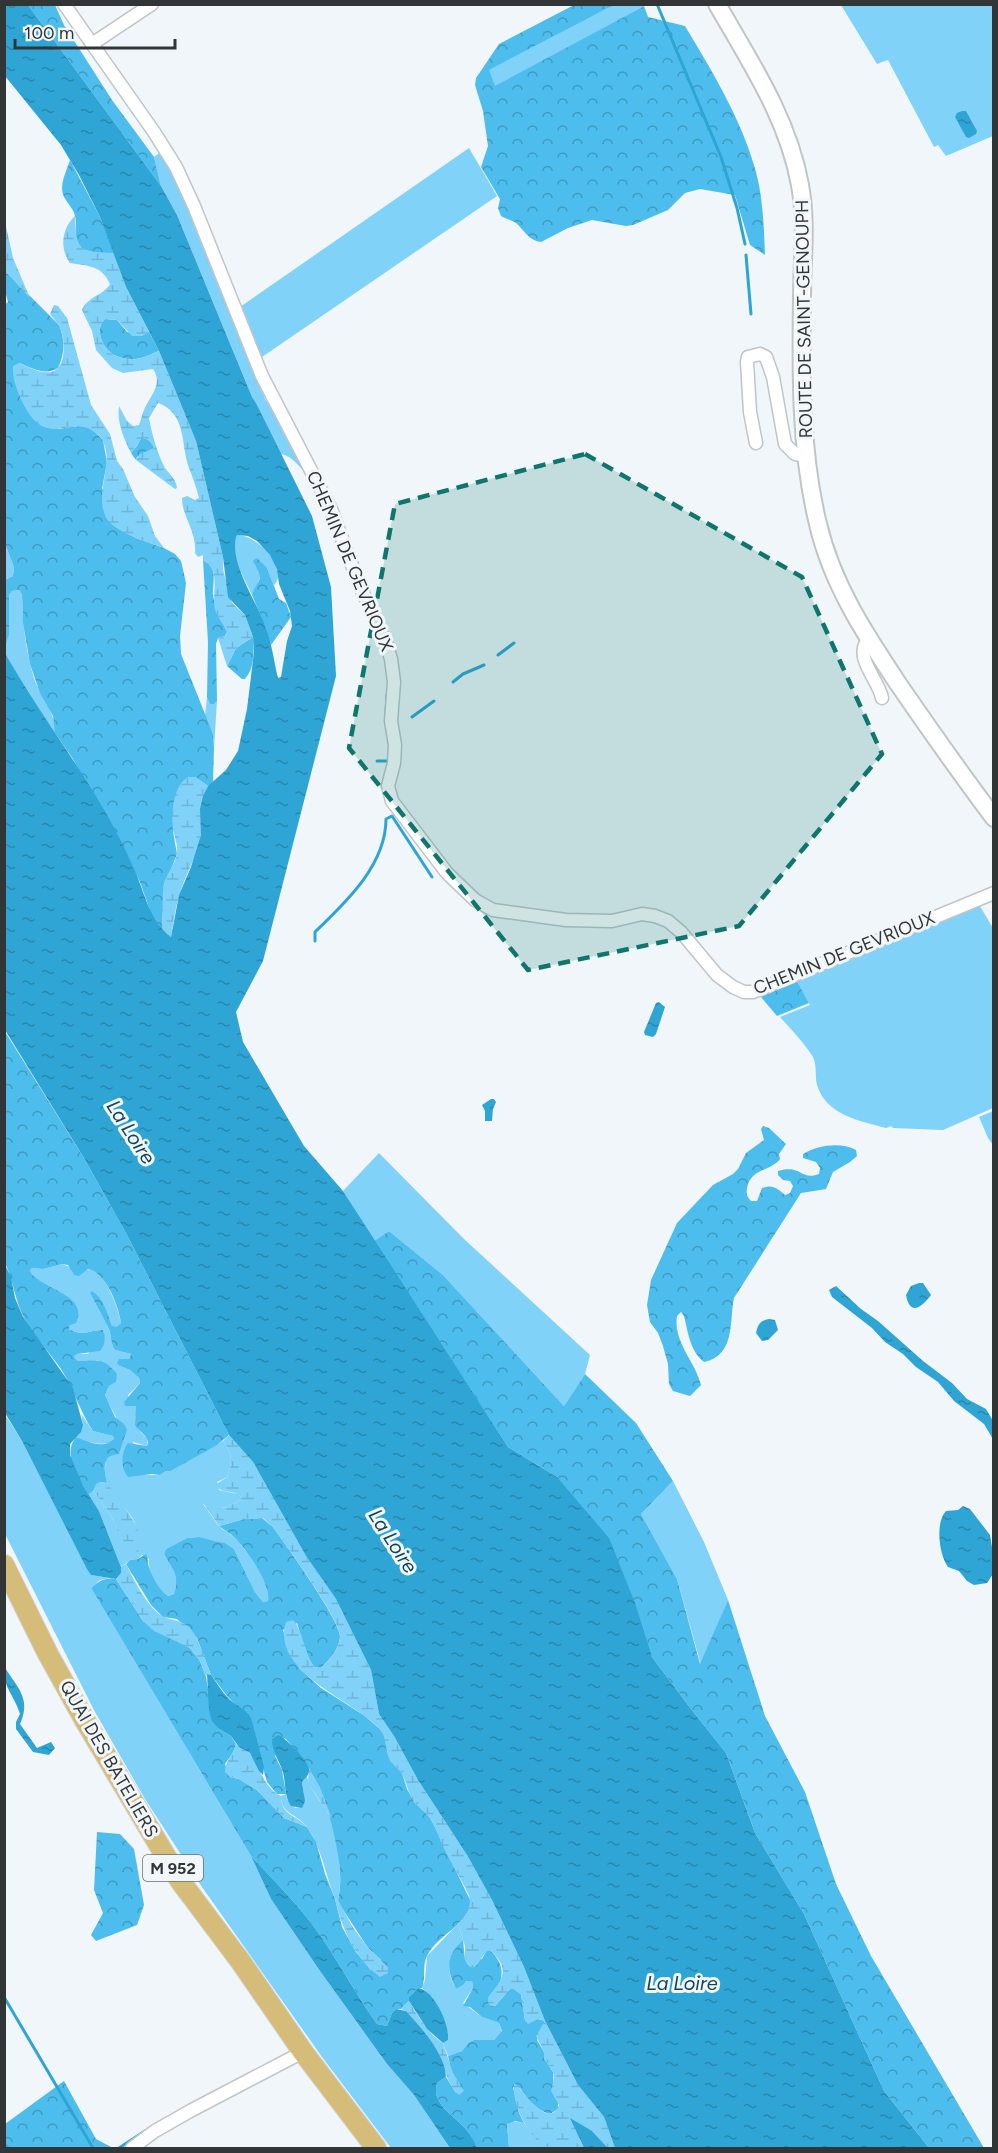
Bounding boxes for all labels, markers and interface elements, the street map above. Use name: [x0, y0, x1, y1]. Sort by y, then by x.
scale bar: [15, 12, 176, 50]
text: 100 m: [24, 22, 74, 44]
street label: ROUTE DE SAINT-GENOUPH: [791, 199, 817, 439]
street label: CHEMIN DE GEVRIOUX: [302, 467, 398, 655]
street label: CHEMIN DE GEVRIOUX: [750, 906, 938, 1000]
water label: La Loire: [101, 1095, 161, 1169]
water label: La Loire: [363, 1504, 423, 1578]
street label: QUAI DES BATELIERS: [55, 1677, 163, 1841]
road number: M 952: [143, 1855, 203, 1881]
water label: La Loire: [646, 1971, 718, 1995]

